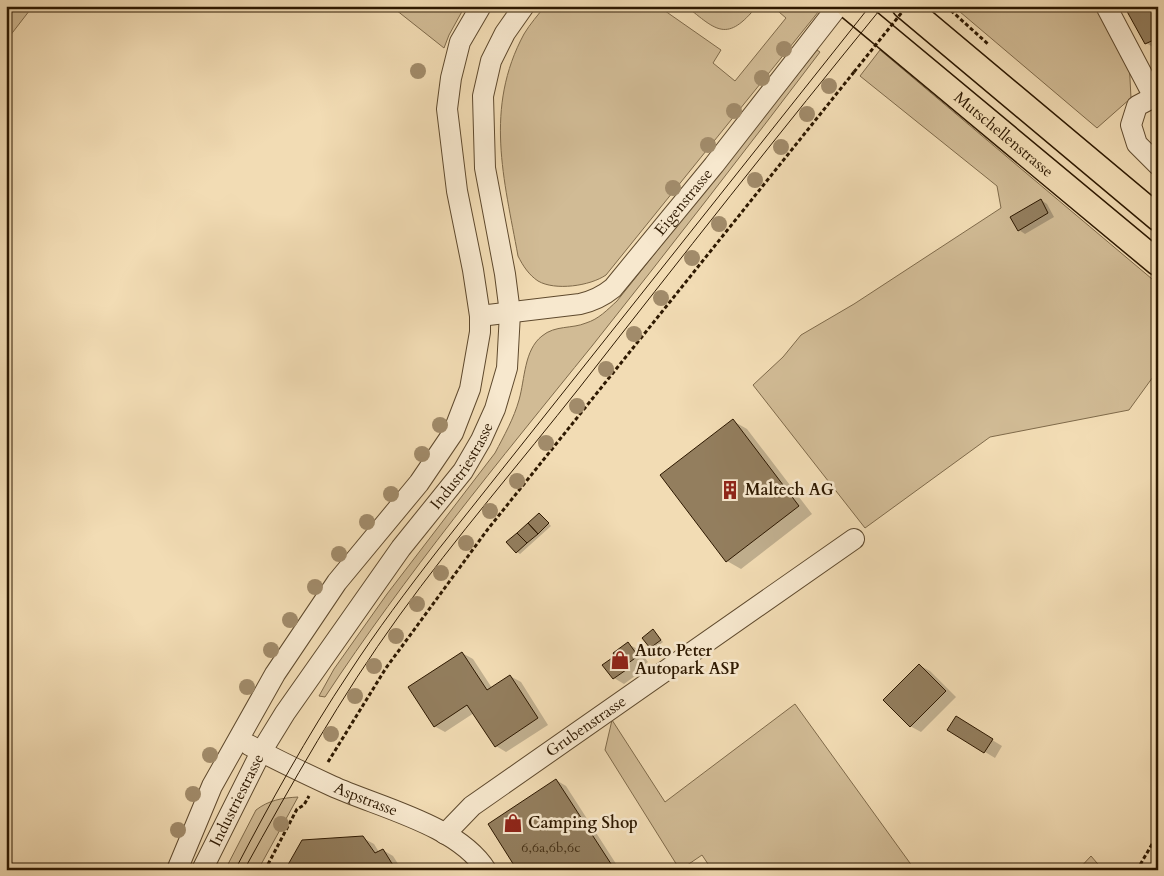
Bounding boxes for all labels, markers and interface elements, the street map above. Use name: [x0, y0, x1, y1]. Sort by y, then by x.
street label: Mutschellenstrasse: [949, 87, 1058, 182]
street label: Eigenstrasse: [649, 164, 718, 240]
street label: Industriestrasse: [425, 419, 499, 514]
building icon: Maltech AG: [719, 479, 741, 501]
place label: Maltech AG: [745, 479, 834, 501]
place label: Auto Peter Autopark ASP: [635, 640, 739, 680]
shop icon: Auto Peter Autopark ASP: [609, 649, 631, 671]
street label: Grubenstrasse: [541, 691, 631, 762]
street label: Industriestrasse: [204, 750, 269, 850]
street label: Aspstrasse: [330, 777, 401, 821]
shop icon: Camping Shop: [502, 812, 524, 834]
place label: Camping Shop: [528, 812, 638, 834]
house number: 6,6a,6b,6c: [521, 838, 581, 857]

